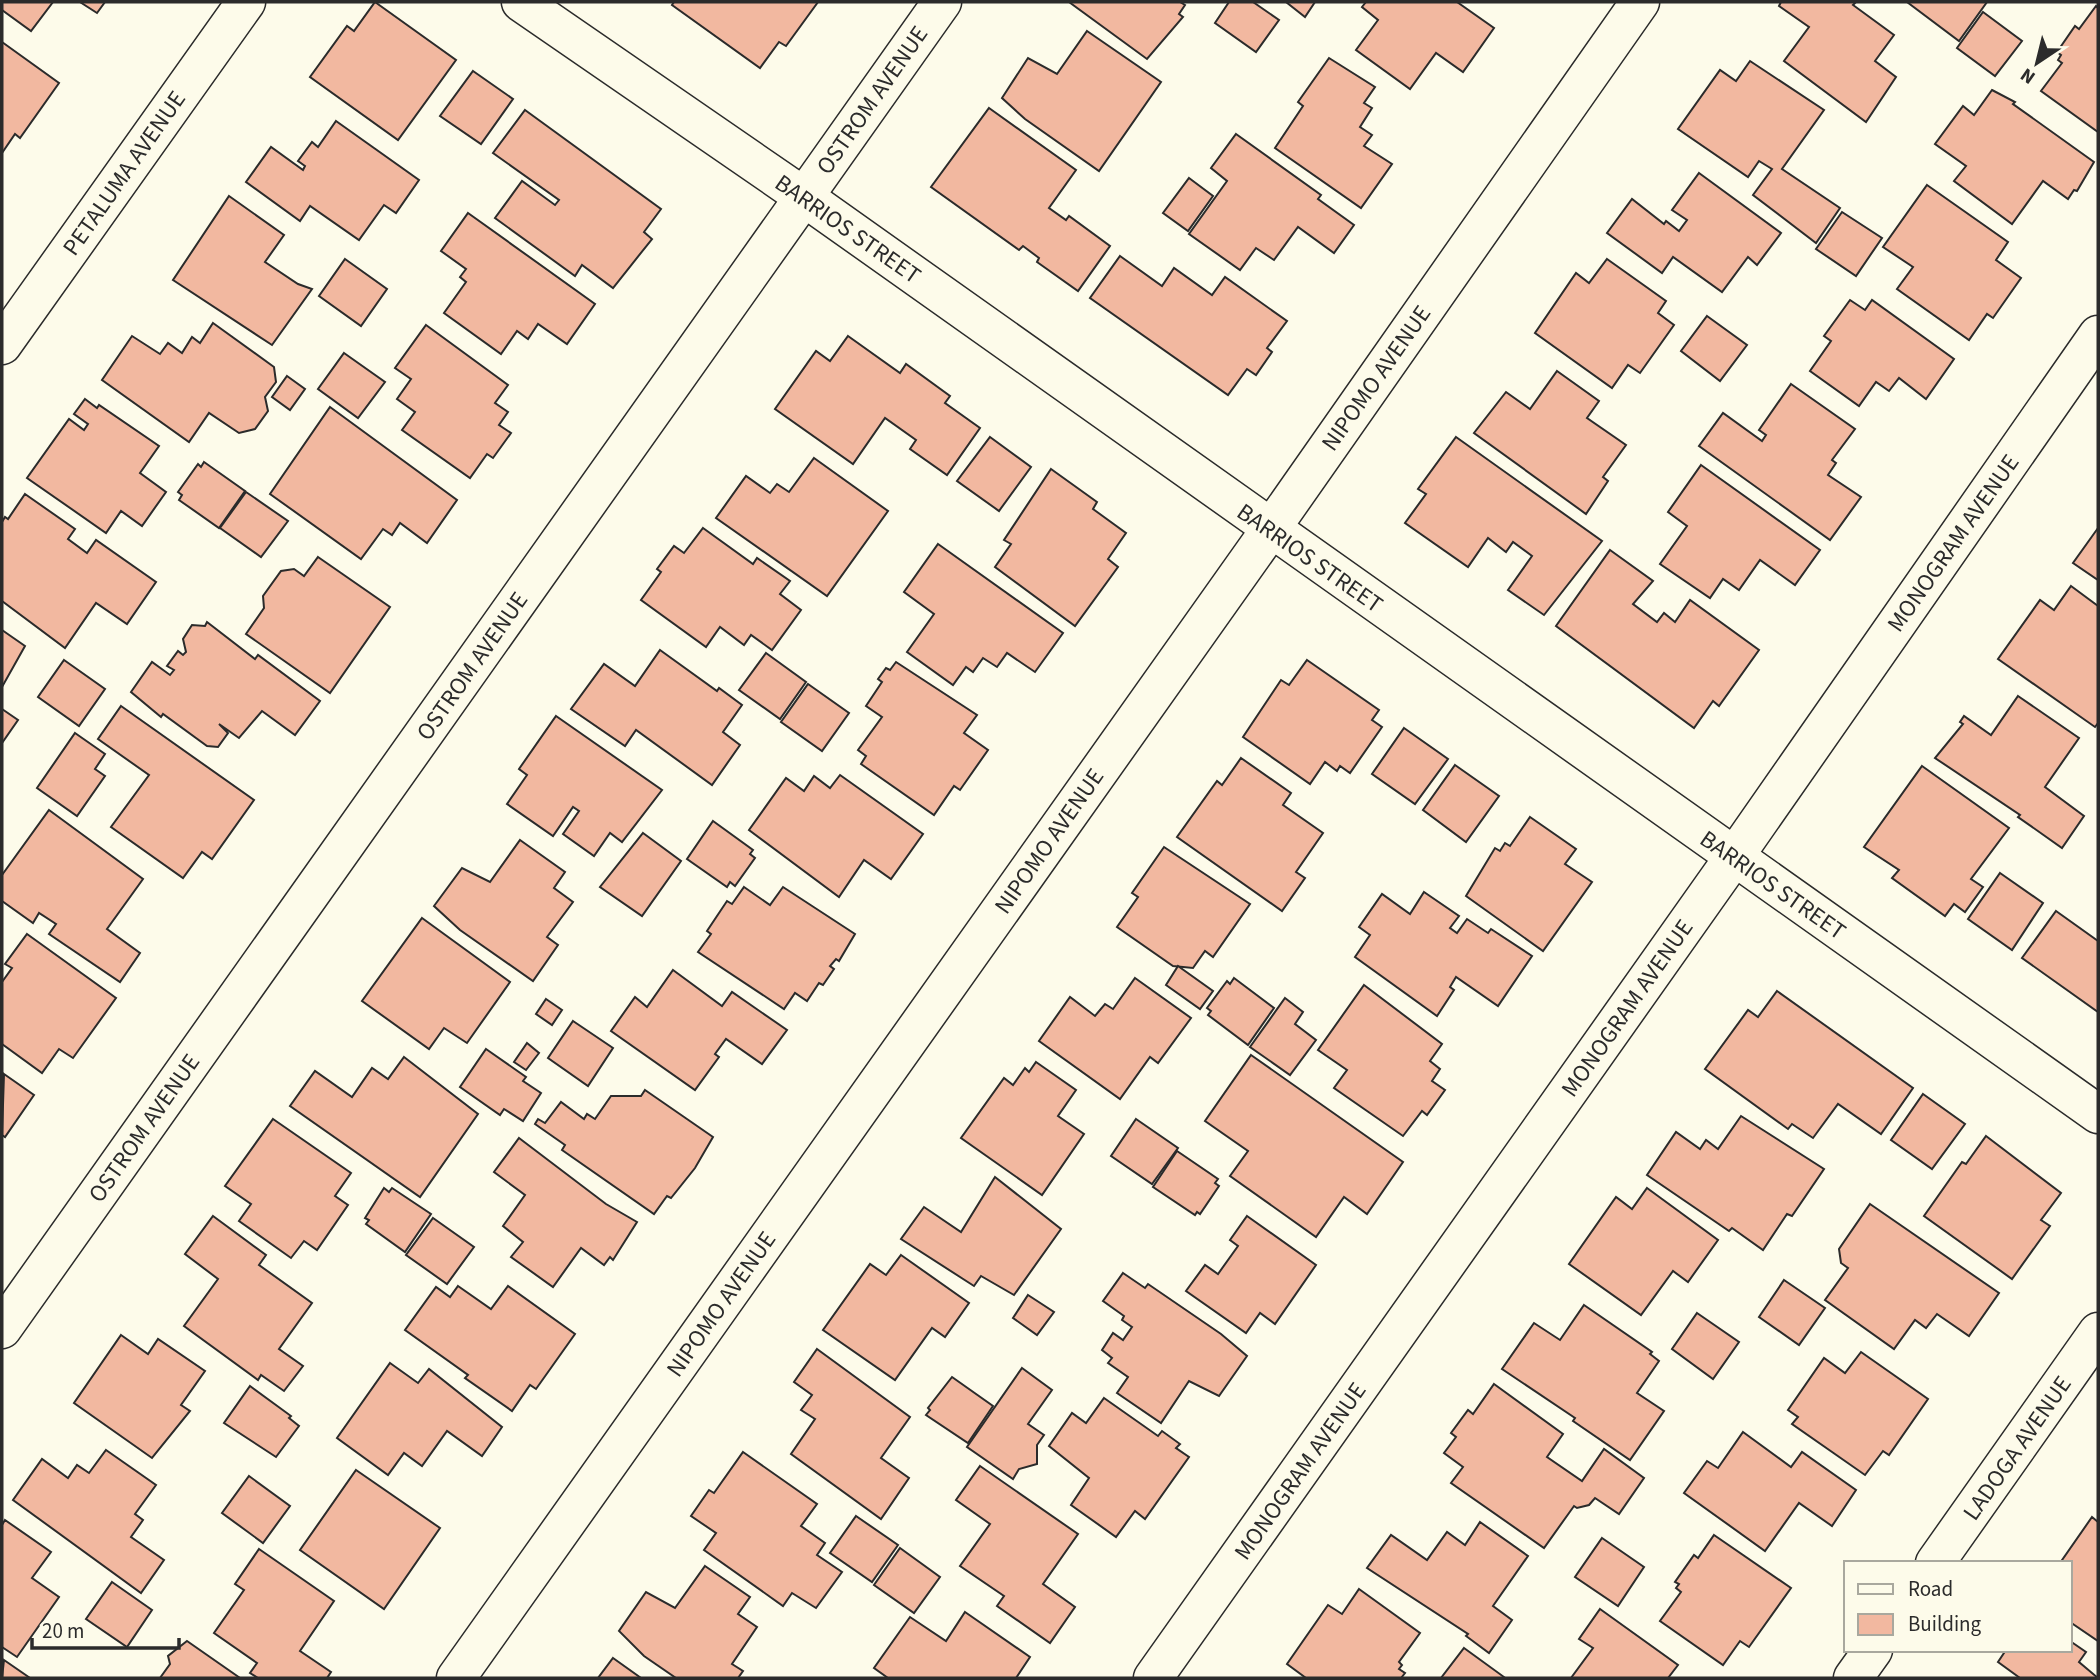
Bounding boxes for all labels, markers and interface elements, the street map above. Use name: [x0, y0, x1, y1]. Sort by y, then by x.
street label: OSTROM AVENUE: [808, 19, 937, 182]
north arrow: [2002, 28, 2072, 98]
text: N: [2015, 61, 2041, 90]
street label: PETALUMA AVENUE: [54, 84, 194, 263]
street label: BARRIOS STREET: [767, 166, 928, 293]
street label: NIPOMO AVENUE: [1313, 298, 1440, 458]
street label: MONOGRAM AVENUE: [1879, 447, 2028, 639]
street label: BARRIOS STREET: [1229, 495, 1390, 622]
street label: OSTROM AVENUE: [408, 585, 537, 748]
street label: NIPOMO AVENUE: [986, 761, 1113, 921]
street label: BARRIOS STREET: [1692, 822, 1853, 949]
street label: MONOGRAM AVENUE: [1553, 912, 1702, 1104]
street label: OSTROM AVENUE: [80, 1047, 209, 1210]
street label: NIPOMO AVENUE: [658, 1224, 785, 1384]
street label: LADOGA AVENUE: [1954, 1369, 2080, 1528]
street label: MONOGRAM AVENUE: [1226, 1375, 1375, 1567]
legend: [1844, 1561, 2072, 1652]
text: Road: [1908, 1574, 1953, 1604]
scale bar: [32, 1606, 178, 1650]
text: Building: [1908, 1609, 1982, 1639]
text: 20 m: [42, 1616, 84, 1646]

